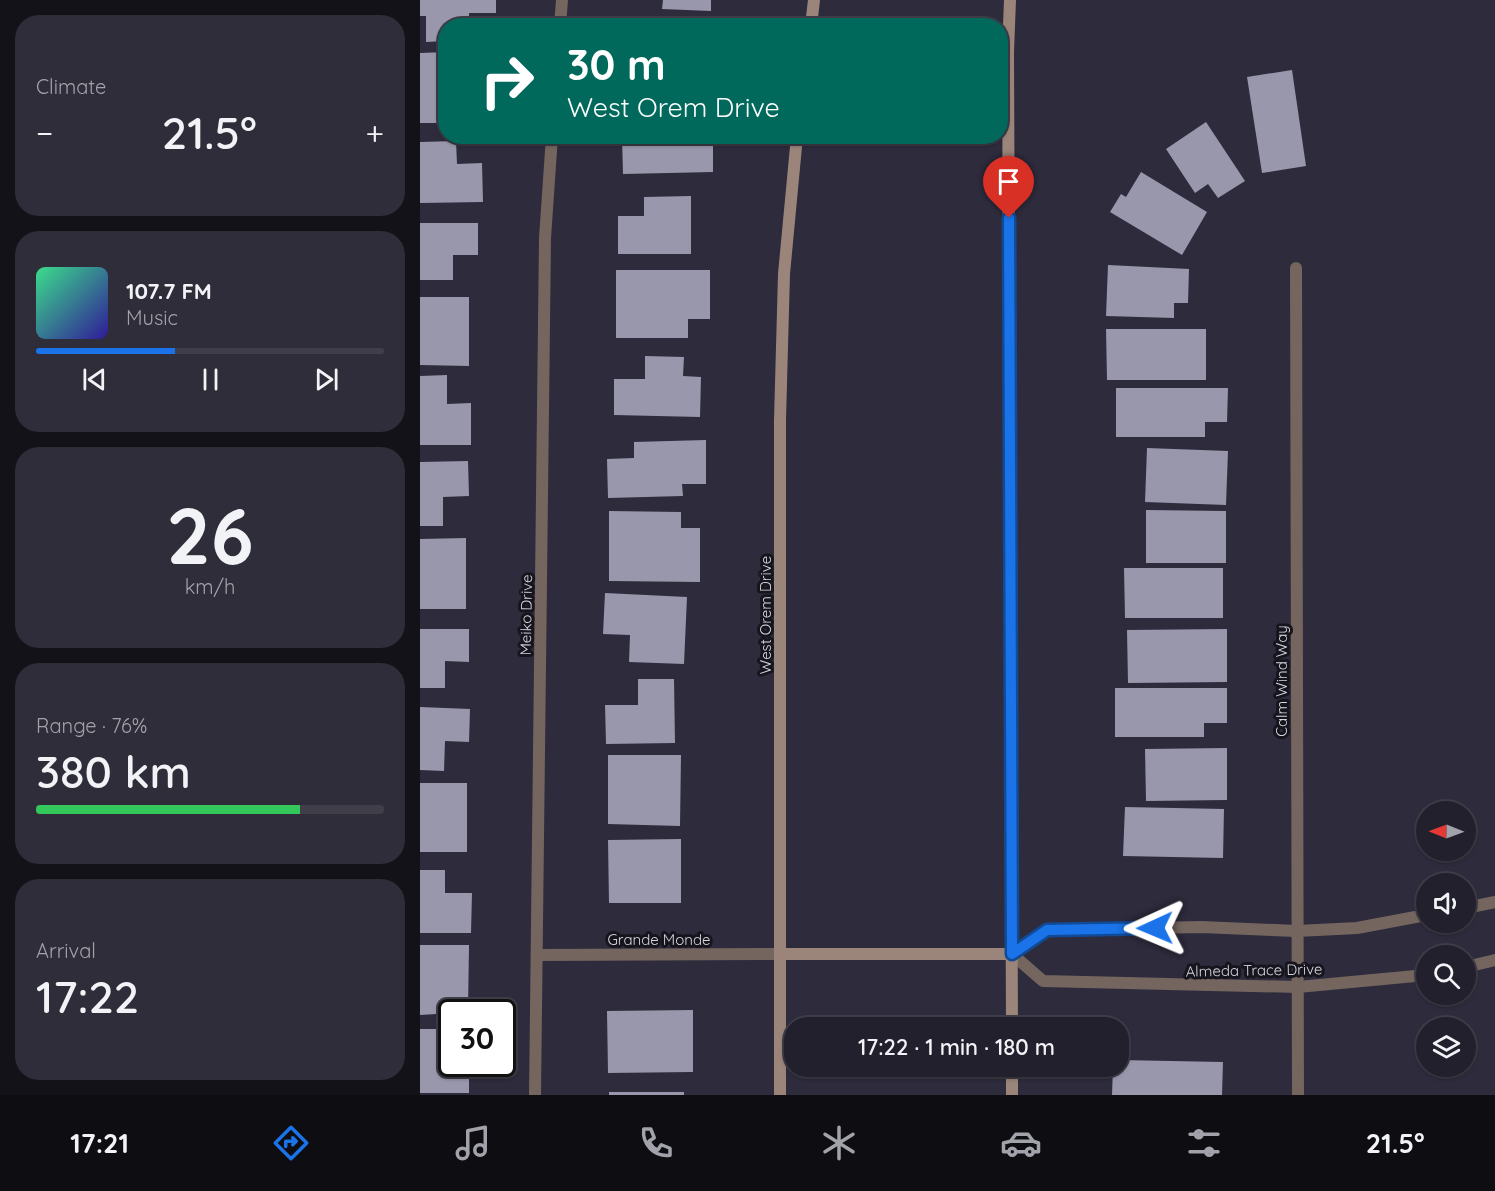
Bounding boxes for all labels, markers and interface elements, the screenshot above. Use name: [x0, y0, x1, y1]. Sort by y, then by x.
text: 30 m: [567, 38, 666, 91]
icon: right: [468, 42, 546, 120]
text: Climate: [36, 74, 106, 99]
text: West Orem Drive: [567, 90, 780, 124]
text: 21.5°: [162, 104, 257, 160]
text: −: [36, 112, 53, 153]
text: +: [365, 112, 384, 153]
pin: [983, 156, 1034, 218]
icon: arrive: [992, 165, 1025, 198]
text: 107.7 FM: [126, 277, 212, 305]
text: Music: [126, 305, 178, 330]
icon: previous: [78, 363, 111, 396]
icon: pause: [194, 363, 227, 396]
icon: next: [310, 363, 343, 396]
text: 26: [166, 486, 254, 584]
street label: West Orem Drive: [756, 556, 775, 674]
text: km/h: [185, 574, 235, 599]
street label: Meiko Drive: [516, 574, 536, 656]
street label: Calm Wind Way: [1272, 625, 1291, 737]
text: Range · 76%: [36, 713, 147, 738]
text: 380 km: [36, 743, 191, 799]
north arrow: [1416, 801, 1476, 861]
map controls: [1416, 801, 1476, 1077]
button: sound: [1416, 873, 1476, 933]
position arrow: [1123, 896, 1187, 960]
street label: Grande Monde: [607, 930, 711, 949]
text: Arrival: [36, 938, 96, 963]
button: search: [1416, 945, 1476, 1005]
street label: Almeda Trace Drive: [1185, 959, 1323, 981]
text: 17:22: [36, 968, 139, 1024]
speed limit sign: 30: [438, 999, 516, 1077]
button: layers: [1416, 1017, 1476, 1077]
text: 17:22 · 1 min · 180 m: [858, 1033, 1055, 1061]
icon: directions: [270, 1122, 312, 1164]
icon: music: [452, 1122, 494, 1164]
icon: phone: [635, 1122, 677, 1164]
icon: climate: [818, 1122, 860, 1164]
icon: car: [1000, 1122, 1042, 1164]
icon: filters: [1183, 1122, 1225, 1164]
text: 17:21: [70, 1126, 129, 1160]
text: 21.5°: [1366, 1126, 1425, 1160]

